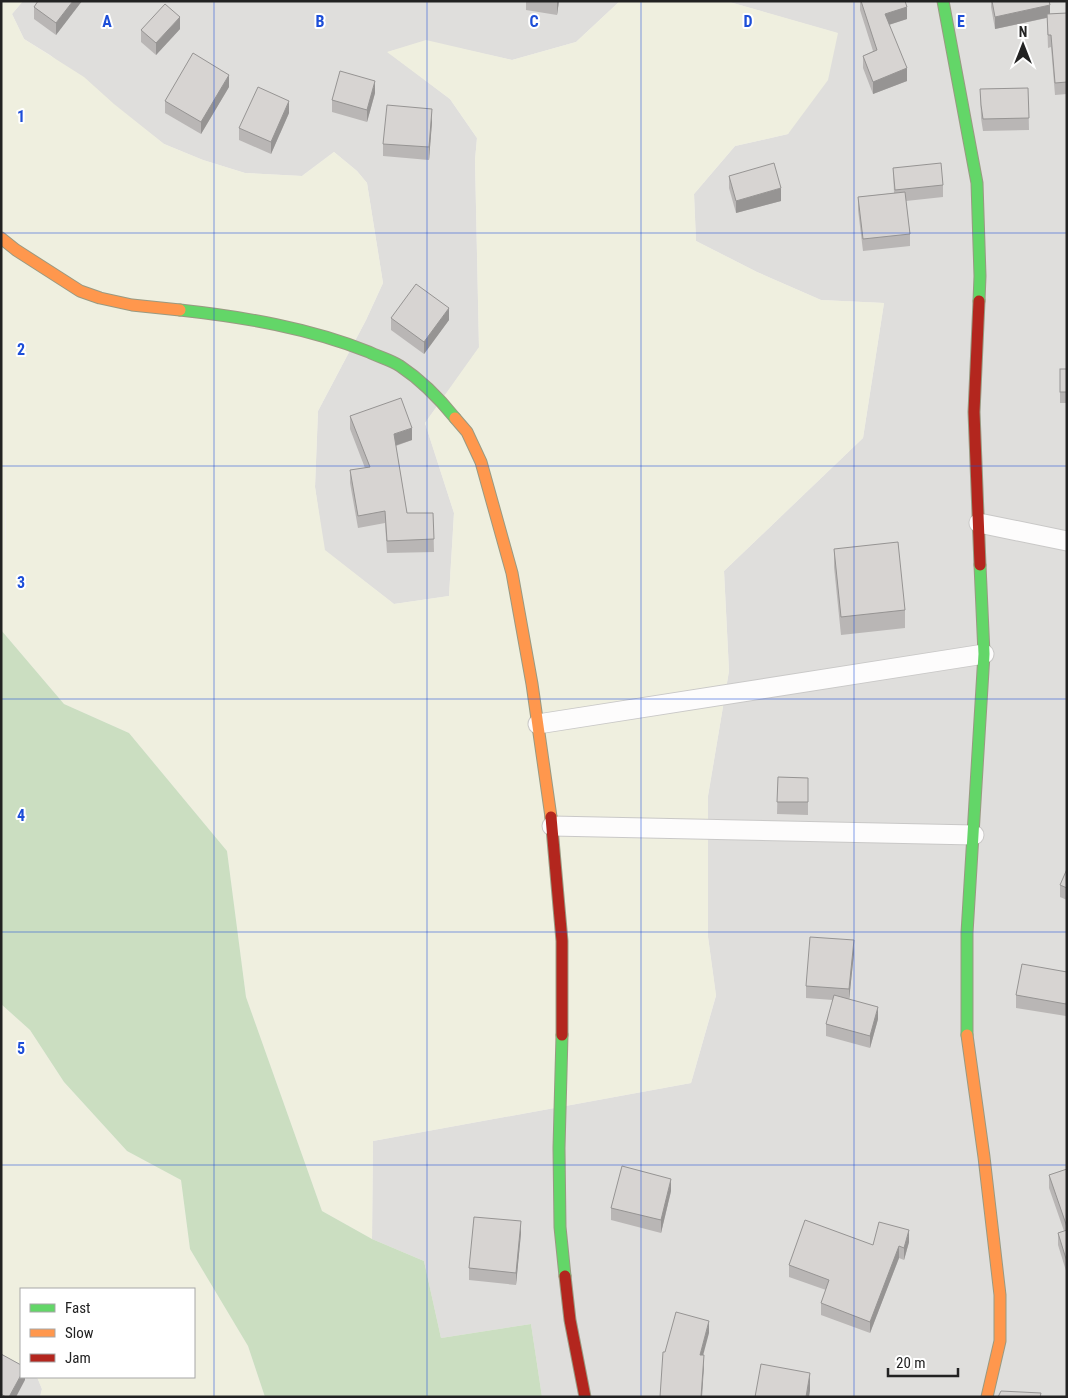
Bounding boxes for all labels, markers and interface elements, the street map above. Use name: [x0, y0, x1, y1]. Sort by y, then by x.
text: A: [102, 12, 112, 31]
text: B: [316, 12, 325, 31]
text: C: [529, 12, 539, 31]
text: D: [743, 12, 753, 31]
text: E: [957, 12, 965, 31]
north arrow: [998, 20, 1048, 70]
text: N: [1019, 24, 1027, 40]
text: 1: [17, 107, 25, 126]
text: 2: [17, 340, 25, 359]
text: 3: [17, 573, 25, 592]
text: 4: [17, 806, 25, 825]
text: 5: [17, 1039, 25, 1058]
legend: [20, 1288, 195, 1378]
text: Fast: [65, 1299, 90, 1317]
text: Slow: [65, 1324, 94, 1342]
scale bar: [888, 1346, 958, 1378]
text: Jam: [65, 1349, 91, 1367]
text: 20 m: [896, 1354, 926, 1372]

